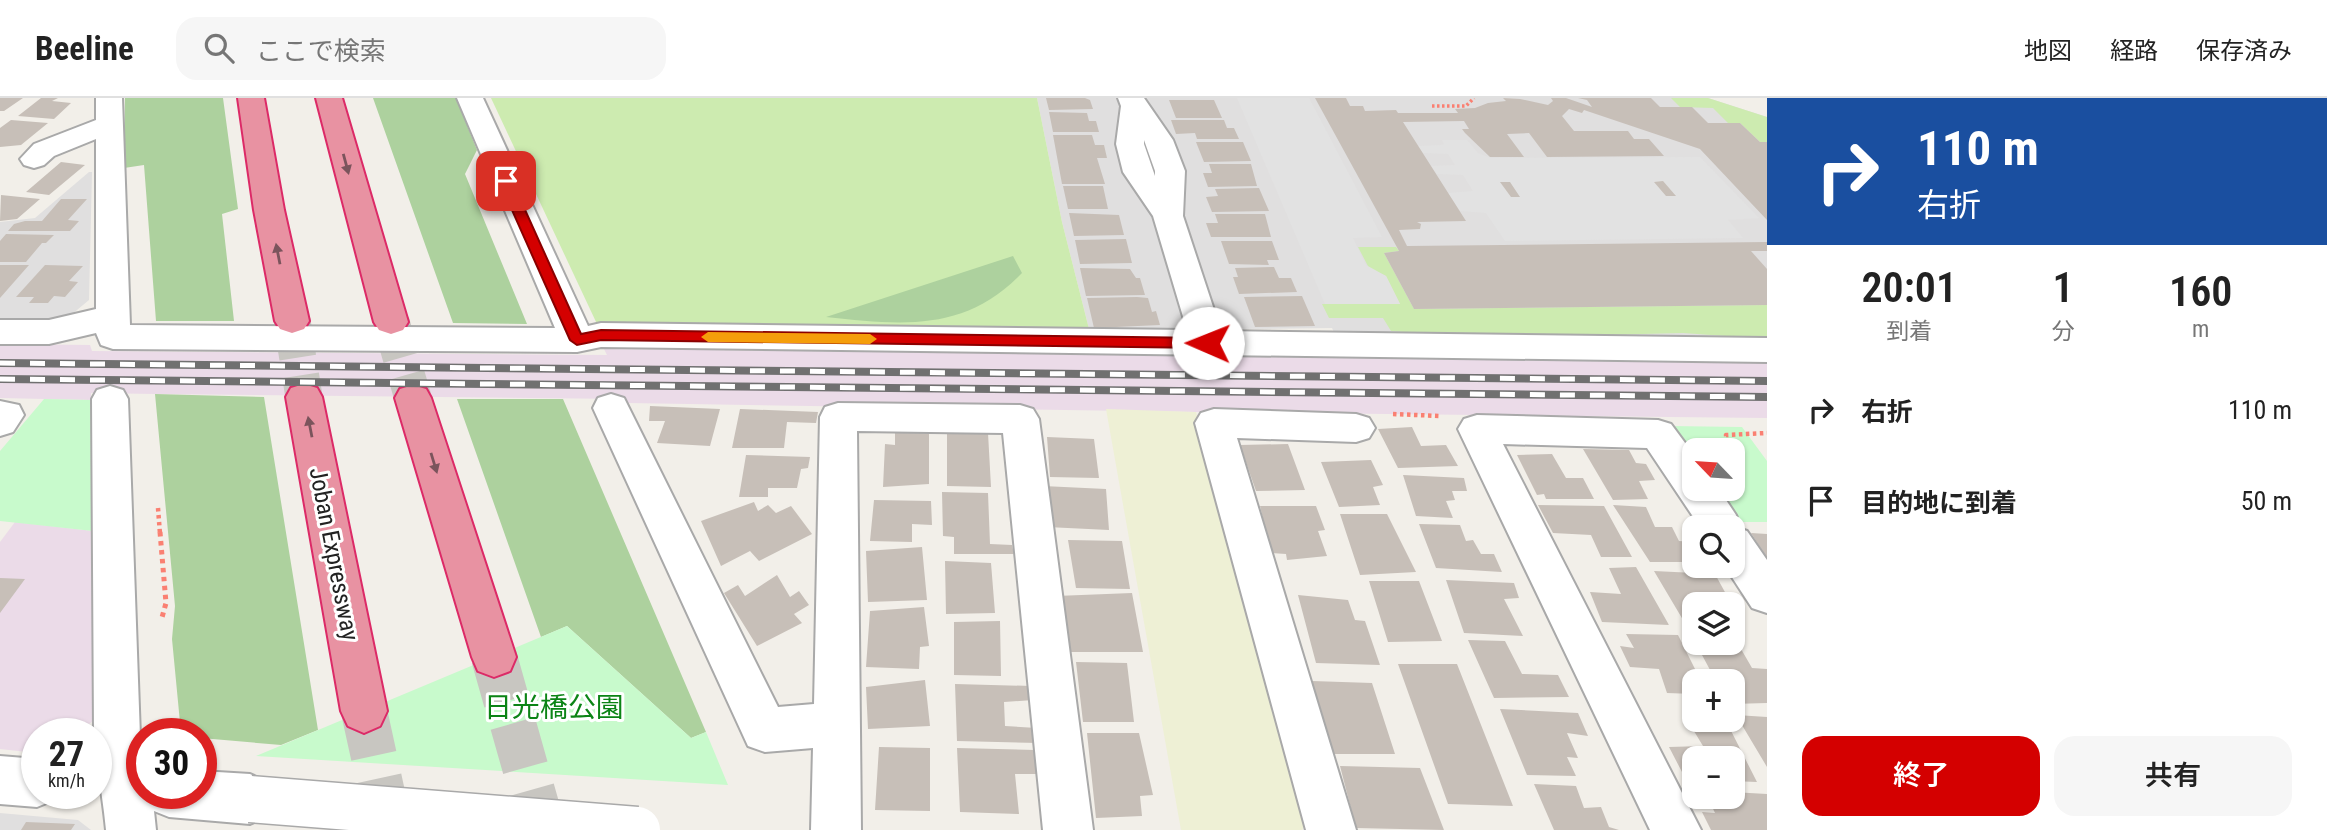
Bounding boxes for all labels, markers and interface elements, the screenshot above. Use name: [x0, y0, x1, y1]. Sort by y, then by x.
search box: [176, 17, 666, 80]
text: Beeline: [35, 29, 134, 68]
icon: search: [200, 29, 238, 67]
text: ここで検索: [256, 36, 386, 66]
text: 地図: [2024, 37, 2072, 65]
text: 経路: [2110, 37, 2158, 65]
text: 保存済み: [2196, 37, 2292, 65]
text: 110 m: [1917, 120, 2039, 177]
icon: right: [1802, 126, 1893, 217]
pin: [476, 151, 536, 211]
one-way arrow: [342, 154, 352, 175]
icon: arrive: [487, 162, 525, 200]
text: 右折: [1917, 186, 1981, 224]
one-way arrow: [272, 243, 283, 265]
text: 20:01: [1862, 263, 1957, 312]
text: 1: [2053, 263, 2074, 312]
text: 160: [2169, 267, 2232, 316]
position arrow: [1171, 306, 1245, 380]
text: m: [2192, 316, 2209, 343]
text: 到着: [1886, 318, 1932, 345]
text: 分: [2052, 318, 2075, 345]
icon: right: [1802, 391, 1840, 429]
text: 110 m: [2228, 395, 2292, 425]
text: 右折: [1861, 397, 1913, 427]
one-way arrow: [304, 416, 315, 438]
north arrow: [1682, 438, 1745, 500]
map controls: [1682, 438, 1745, 809]
one-way arrow: [429, 453, 439, 474]
street label: Joban Expressway: [304, 465, 364, 643]
icon: arrive: [1802, 482, 1840, 520]
text: 50 m: [2241, 486, 2292, 516]
text: 目的地に到着: [1861, 488, 2017, 518]
button: search: [1682, 515, 1745, 578]
button: layers: [1682, 592, 1745, 655]
button: +: [1682, 669, 1745, 732]
park label: 日光橋公園: [484, 691, 624, 724]
speed limit sign: 30: [126, 718, 217, 809]
text: 27: [49, 734, 84, 775]
button: 終了: [1802, 736, 2040, 816]
button: 共有: [2054, 736, 2292, 816]
button: −: [1682, 746, 1745, 809]
text: km/h: [48, 770, 85, 791]

